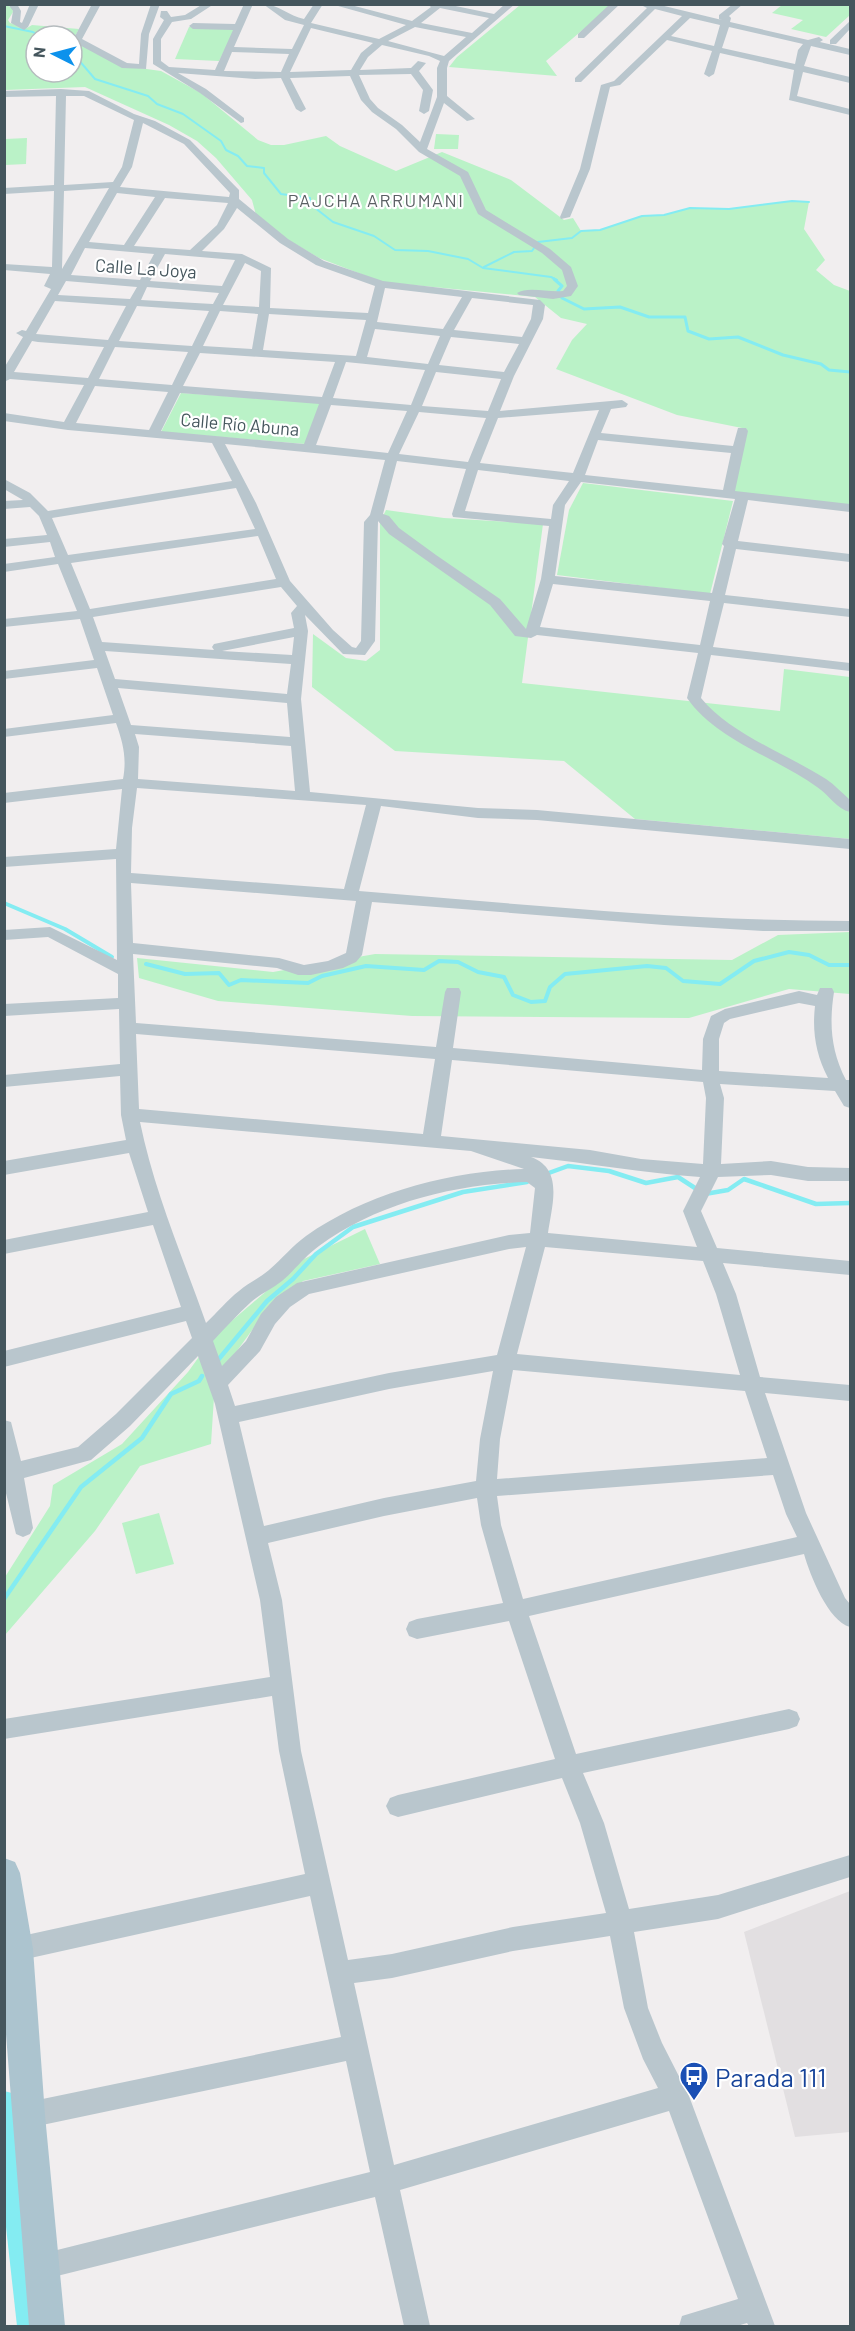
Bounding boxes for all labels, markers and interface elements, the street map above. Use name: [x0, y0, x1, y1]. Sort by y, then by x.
north arrow: [24, 24, 84, 84]
text: N: [29, 46, 49, 59]
district label: PAJCHA ARRUMANI: [288, 189, 464, 211]
street label: Calle La Joya: [95, 253, 197, 283]
street label: Calle Río Abuna: [180, 408, 300, 440]
bus stop icon: Parada 111: [678, 2060, 710, 2102]
place label: Parada 111: [715, 2061, 826, 2092]

